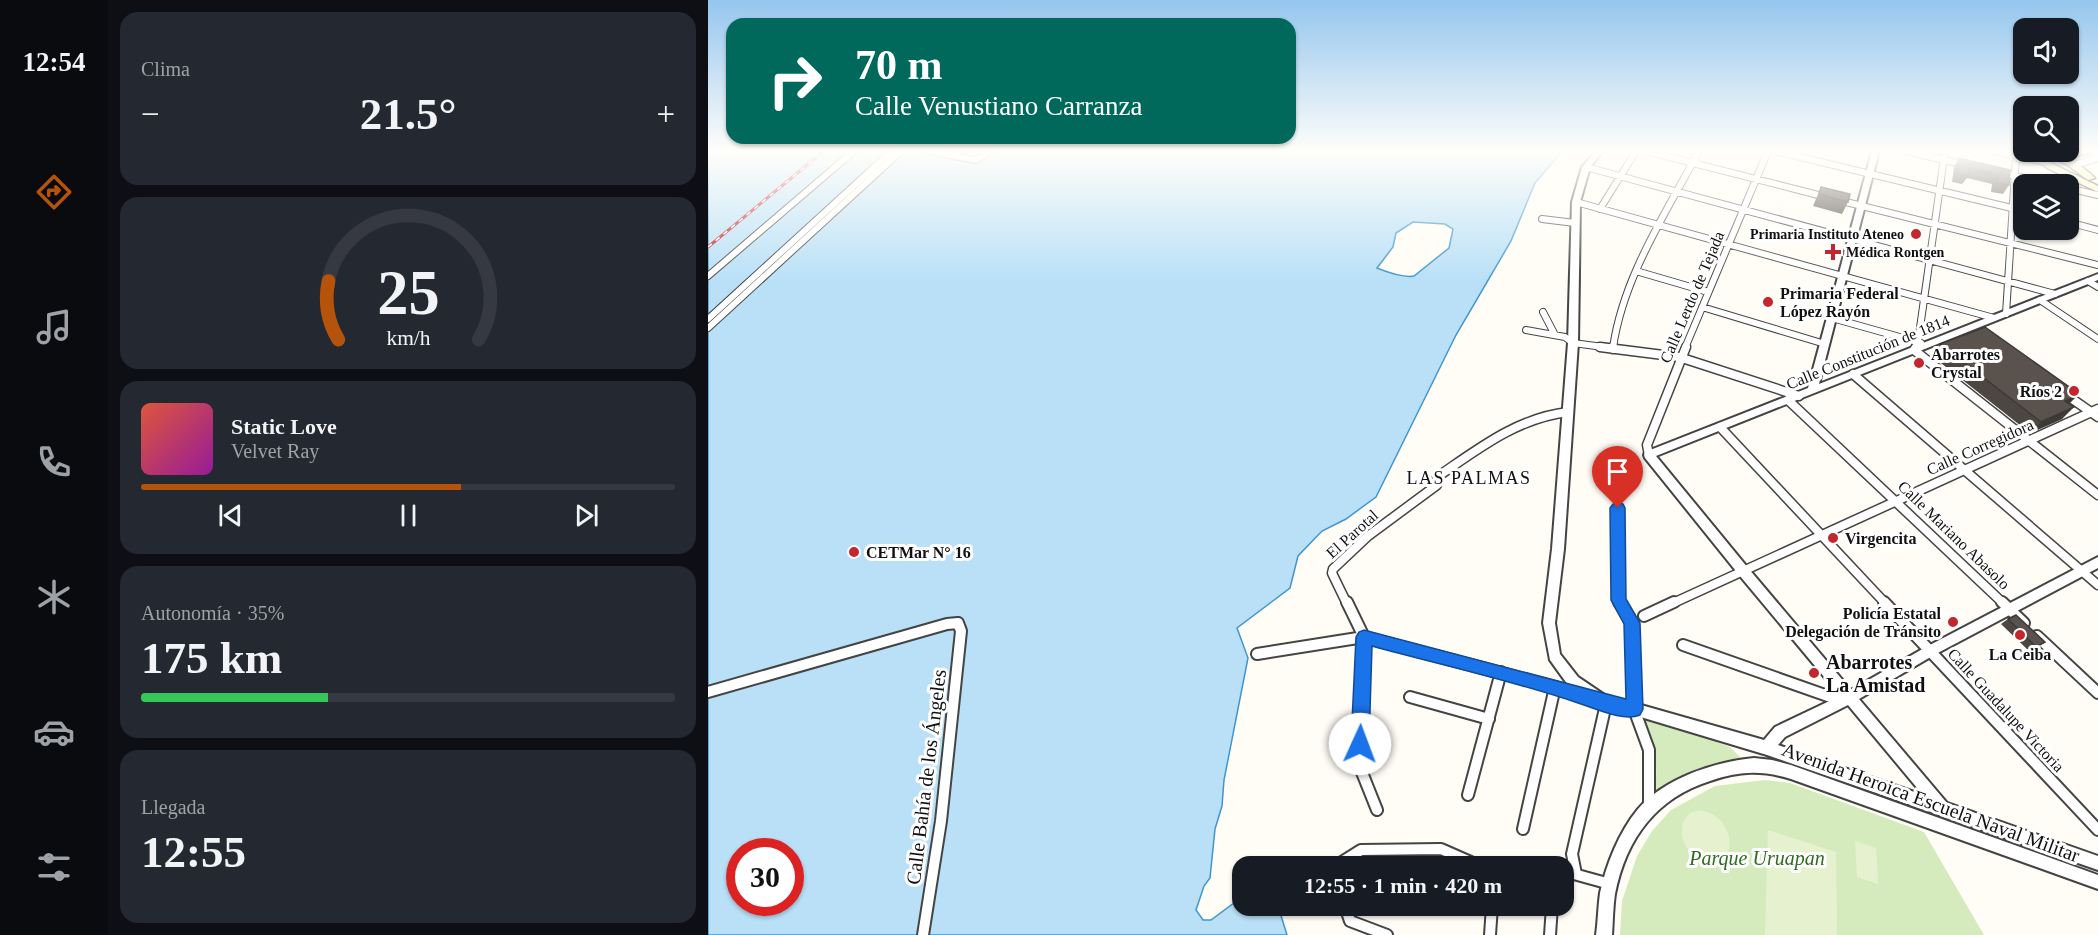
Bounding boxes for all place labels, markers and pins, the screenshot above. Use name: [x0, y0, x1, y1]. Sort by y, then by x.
place label: Primaria Instituto Ateneo: [1750, 227, 1904, 242]
marker: Primaria Instituto Ateneo: [1909, 227, 1923, 241]
marker: Médica Rontgen: [1824, 243, 1842, 261]
place label: Médica Rontgen: [1846, 245, 1945, 260]
place label: Primaria Federal López Rayón: [1780, 285, 1899, 321]
marker: Primaria Federal López Rayón: [1761, 295, 1775, 309]
place label: Abarrotes Crystal: [1931, 346, 2000, 382]
marker: Abarrotes Crystal: [1912, 356, 1926, 370]
place label: Ríos 2: [2020, 383, 2062, 400]
marker: Ríos 2: [2067, 384, 2081, 398]
pin: [1592, 446, 1643, 508]
place label: Virgencita: [1845, 530, 1916, 548]
marker: Virgencita: [1826, 531, 1840, 545]
place label: CETMar N° 16: [866, 544, 971, 561]
marker: CETMar N° 16: [847, 545, 861, 559]
place label: Policía Estatal Delegación de Tránsito: [1785, 605, 1942, 641]
marker: Policía Estatal Delegación de Tránsito: [1946, 615, 1960, 629]
marker: La Ceiba: [2013, 628, 2027, 642]
place label: La Ceiba: [1989, 646, 2051, 663]
place label: Abarrotes La Amistad: [1826, 651, 1925, 696]
marker: Abarrotes La Amistad: [1807, 666, 1821, 680]

